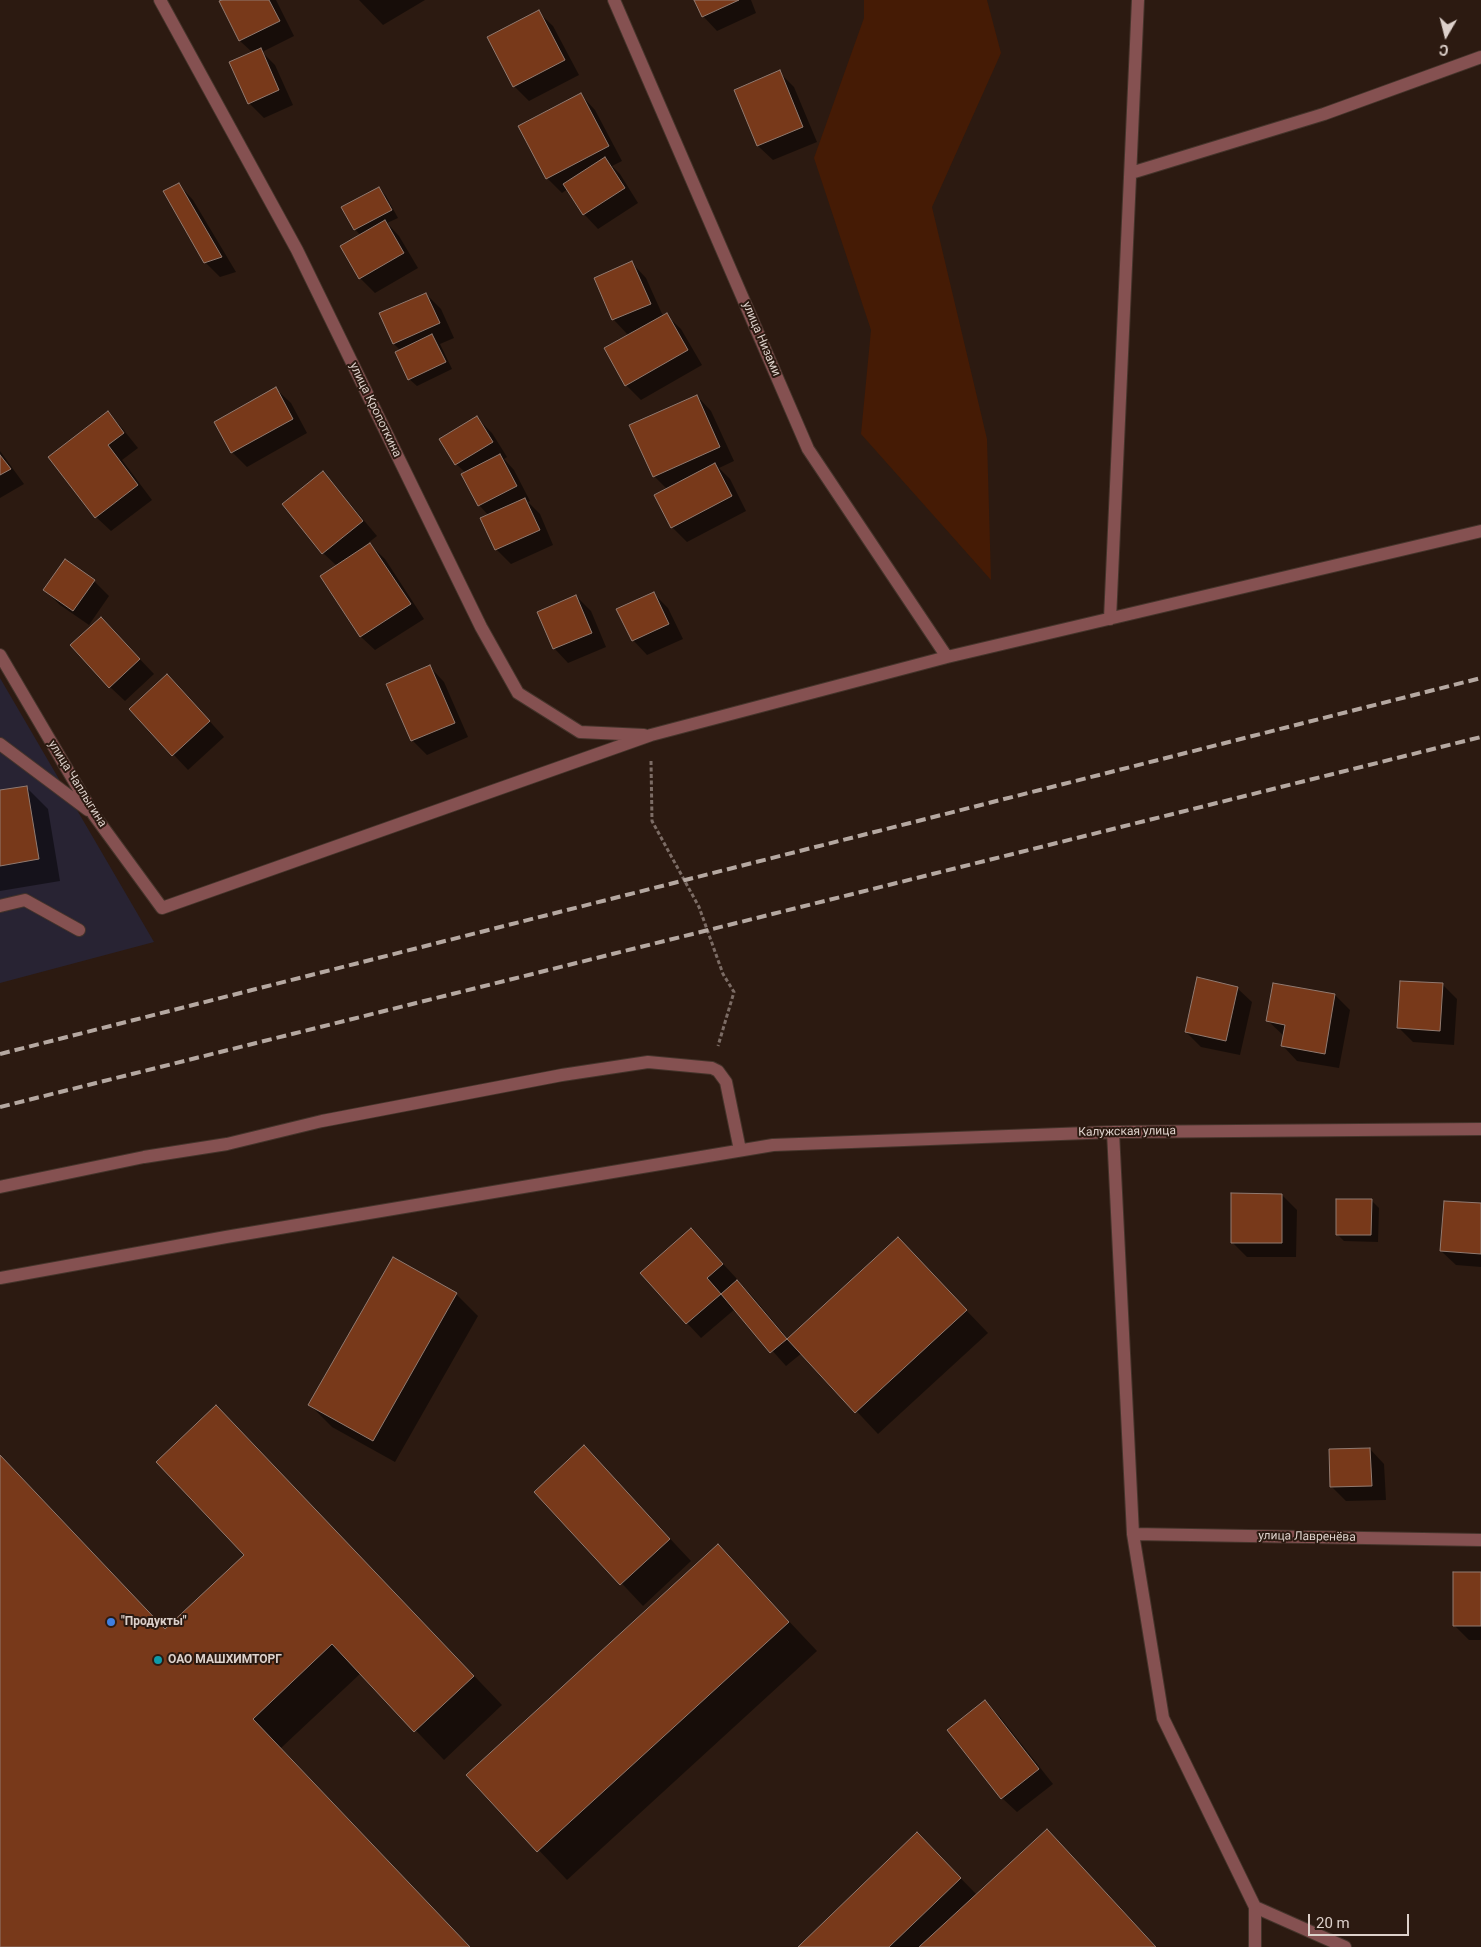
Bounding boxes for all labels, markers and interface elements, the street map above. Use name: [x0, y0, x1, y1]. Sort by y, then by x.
north arrow: [1421, 10, 1471, 60]
text: С: [1438, 41, 1450, 58]
street label: улица Низами: [739, 299, 783, 379]
street label: улица Кропоткина: [346, 360, 404, 460]
street label: улица Чаплыгина: [45, 738, 109, 830]
street label: Калужская улица: [1078, 1124, 1176, 1140]
street label: улица Лавренёва: [1258, 1529, 1356, 1545]
place label: "Продукты": [121, 1615, 187, 1629]
marker: "Продукты": [105, 1616, 117, 1628]
place label: ОАО МАШХИМТОРГ: [168, 1653, 282, 1667]
marker: ОАО МАШХИМТОРГ: [152, 1654, 164, 1666]
scale bar: [1311, 1904, 1412, 1936]
text: 20 m: [1316, 1914, 1350, 1932]

